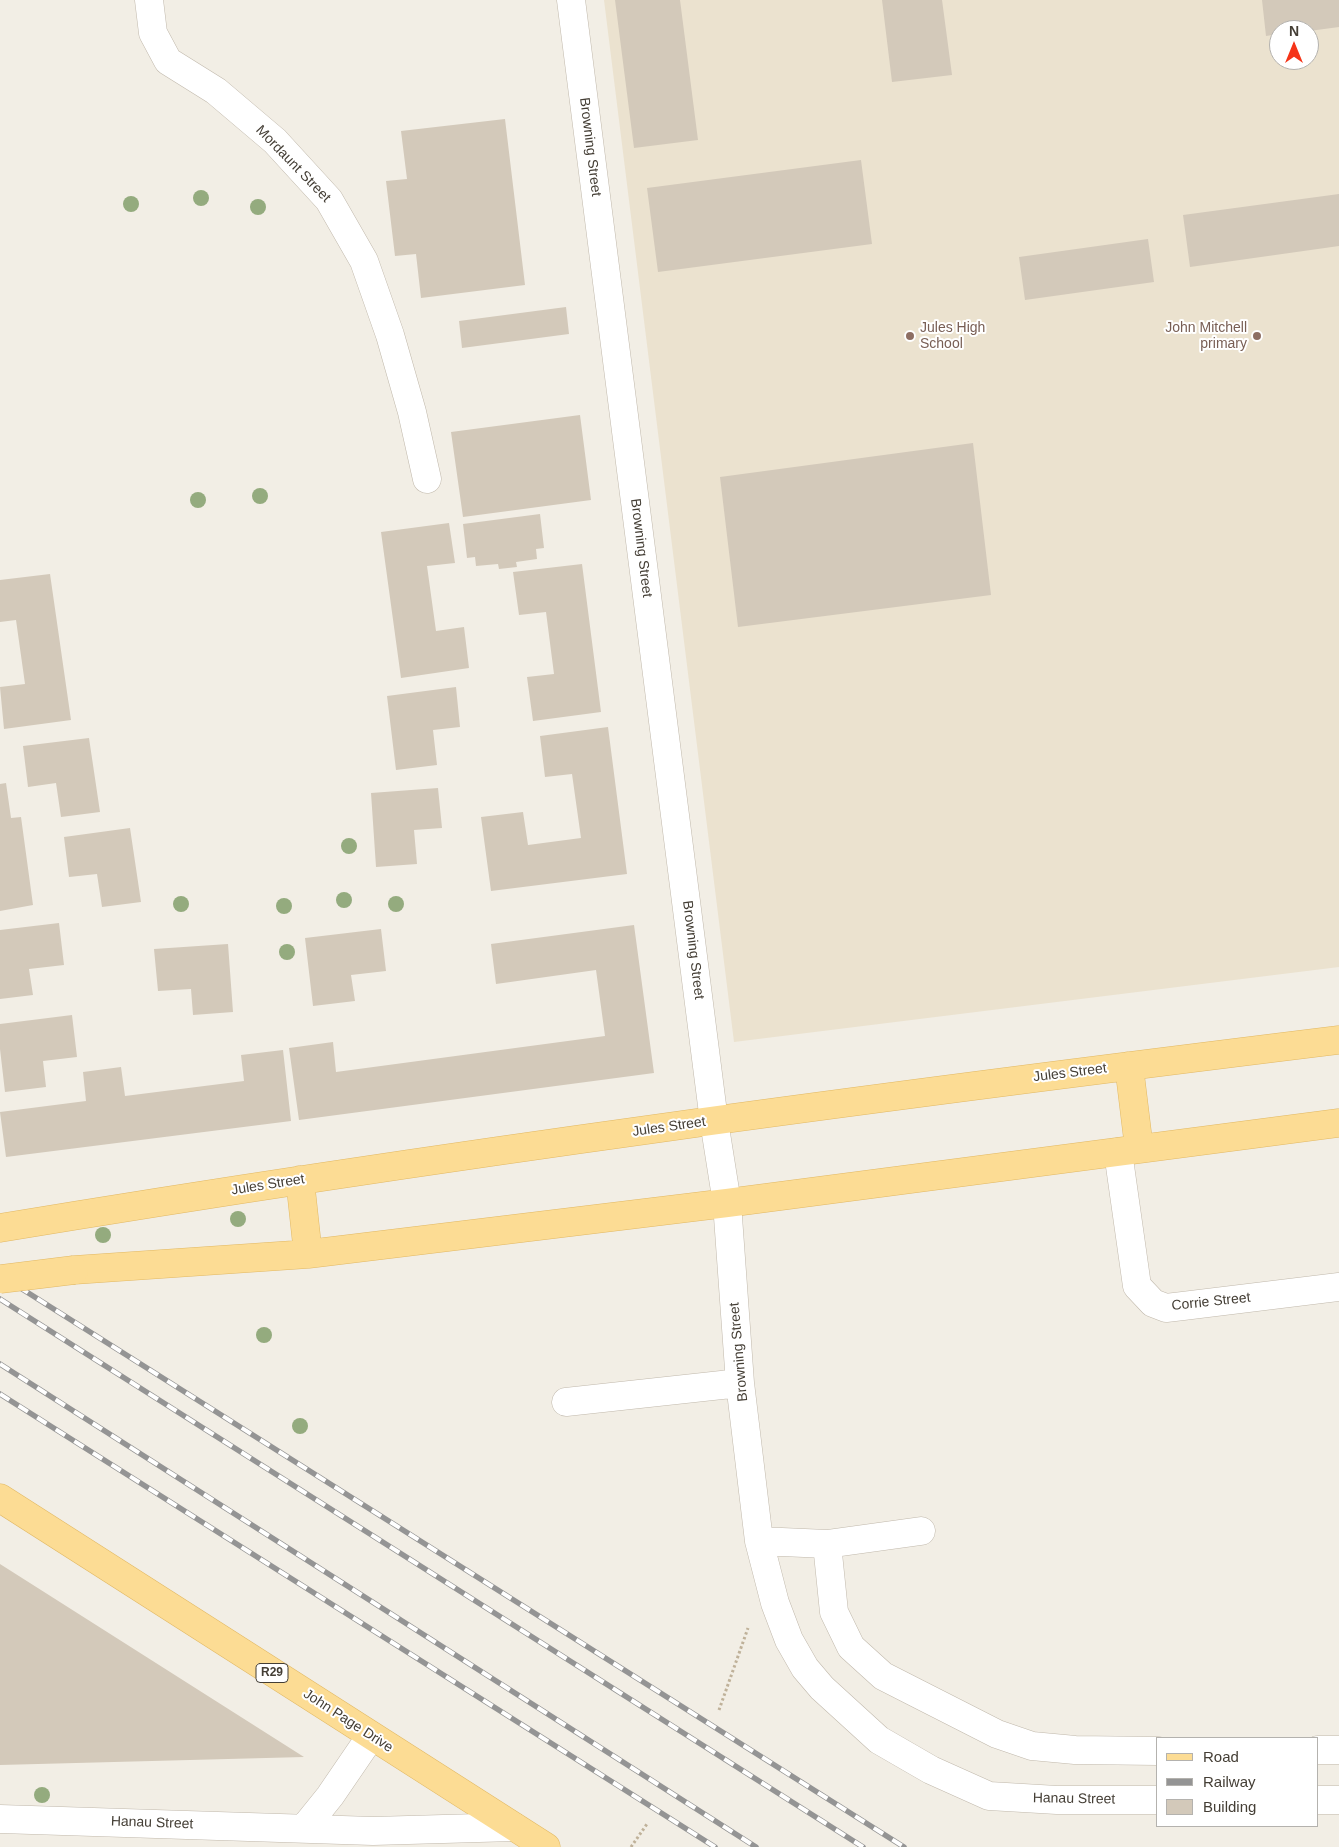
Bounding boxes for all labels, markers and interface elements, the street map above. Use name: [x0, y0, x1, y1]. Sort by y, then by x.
north arrow: [1269, 20, 1319, 70]
text: N: [1289, 23, 1299, 39]
street label: Browning Street: [576, 97, 604, 197]
street label: Mordaunt Street: [252, 122, 334, 206]
place label: Jules High School: [920, 320, 985, 352]
place label: John Mitchell primary: [1165, 320, 1247, 352]
marker: Jules High School: [904, 330, 916, 342]
marker: John Mitchell primary: [1251, 330, 1263, 342]
street label: Browning Street: [627, 498, 655, 598]
street label: Browning Street: [679, 900, 707, 1000]
street label: Jules Street: [1032, 1060, 1108, 1086]
street label: Jules Street: [631, 1114, 707, 1140]
street label: Jules Street: [230, 1171, 306, 1199]
street label: Corrie Street: [1171, 1289, 1251, 1315]
street label: Browning Street: [726, 1302, 752, 1402]
road number: R29: [256, 1664, 288, 1682]
street label: John Page Drive: [300, 1686, 396, 1756]
legend: [1156, 1737, 1319, 1827]
text: Road: [1203, 1748, 1239, 1765]
text: Railway: [1203, 1773, 1256, 1790]
street label: Hanau Street: [1033, 1790, 1115, 1808]
text: Building: [1203, 1798, 1256, 1815]
street label: Hanau Street: [110, 1813, 194, 1833]

